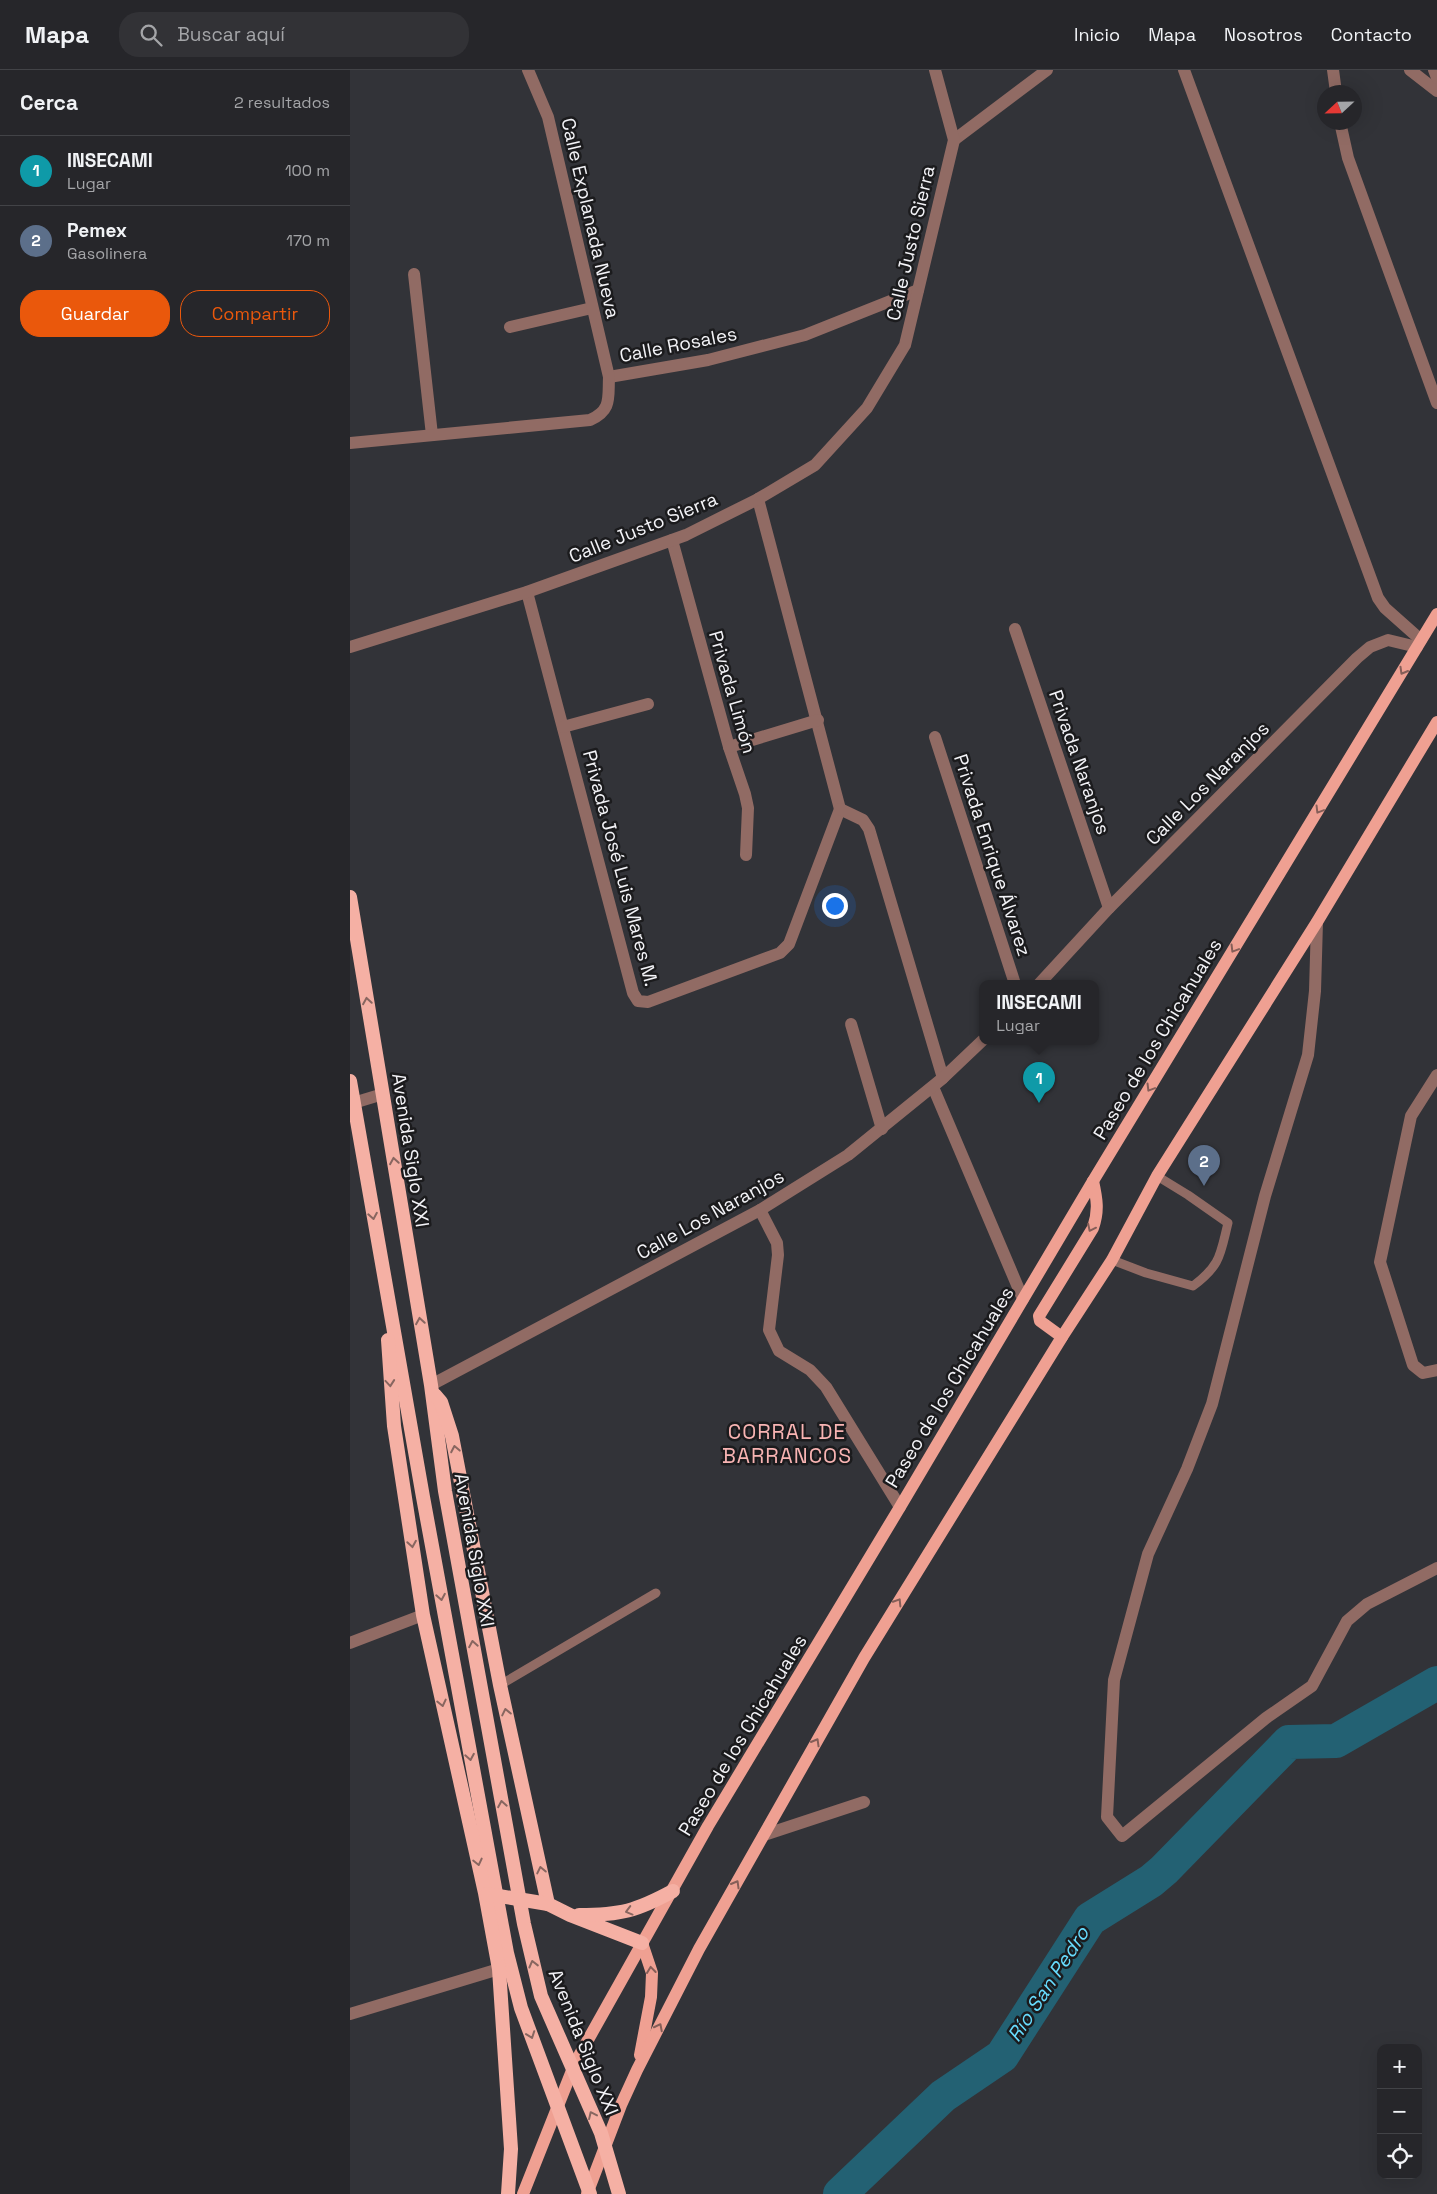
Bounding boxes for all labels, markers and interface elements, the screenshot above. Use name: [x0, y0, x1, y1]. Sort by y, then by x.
search box: [119, 12, 469, 57]
text: Mapa: [25, 19, 89, 50]
icon: search: [137, 21, 165, 49]
text: Buscar aquí: [177, 22, 285, 47]
text: Inicio: [1074, 23, 1120, 46]
text: Mapa: [1148, 23, 1196, 46]
text: Nosotros: [1224, 23, 1303, 46]
text: Contacto: [1331, 23, 1412, 46]
north arrow: [1317, 85, 1362, 130]
text: Cerca: [20, 89, 78, 116]
text: 2 resultados: [234, 92, 330, 113]
street label: Calle Explanada Nueva: [555, 116, 626, 321]
text: INSECAMI: [67, 148, 153, 173]
text: 1: [32, 160, 40, 181]
text: 100 m: [285, 160, 330, 181]
street label: Calle Justo Sierra: [881, 163, 940, 323]
text: Lugar: [67, 173, 111, 194]
text: Pemex: [67, 218, 127, 243]
text: 2: [31, 230, 41, 251]
text: 170 m: [286, 230, 330, 251]
text: Gasolinera: [67, 243, 147, 264]
button: Guardar: [20, 290, 170, 337]
button: Compartir: [180, 290, 330, 337]
street label: Calle Rosales: [617, 321, 739, 368]
street label: Calle Justo Sierra: [565, 486, 721, 569]
street label: Privada Limón: [703, 628, 762, 756]
one-way arrow: [1399, 666, 1409, 675]
street label: Privada Naranjos: [1043, 687, 1116, 838]
street label: Calle Los Naranjos: [1140, 716, 1275, 851]
street label: Privada José Luis Mares M.: [577, 747, 664, 989]
street label: Privada Enrique Álvarez: [948, 751, 1037, 959]
one-way arrow: [1315, 805, 1325, 814]
your location: [822, 893, 848, 919]
street label: Paseo de los Chicahuales: [1087, 934, 1227, 1144]
one-way arrow: [1231, 944, 1241, 953]
popup: [979, 980, 1099, 1045]
text: INSECAMI: [996, 990, 1082, 1015]
one-way arrow: [363, 996, 373, 1005]
text: Lugar: [996, 1015, 1040, 1036]
pin: 1: [1023, 1062, 1055, 1103]
street label: Avenida Siglo XXI: [386, 1071, 435, 1229]
one-way arrow: [1146, 1082, 1156, 1091]
pin: 2: [1188, 1145, 1220, 1186]
one-way arrow: [389, 1157, 399, 1165]
street label: Calle Los Naranjos: [632, 1164, 788, 1265]
one-way arrow: [368, 1211, 378, 1220]
one-way arrow: [1087, 1223, 1098, 1232]
street label: Paseo de los Chicahuales: [879, 1282, 1019, 1492]
one-way arrow: [416, 1317, 426, 1326]
one-way arrow: [385, 1379, 396, 1387]
district label: CORRAL DE BARRANCOS: [722, 1418, 852, 1469]
one-way arrow: [450, 1445, 460, 1454]
street label: Avenida Siglo XXI: [449, 1471, 500, 1629]
one-way arrow: [406, 1539, 416, 1548]
one-way arrow: [435, 1592, 446, 1601]
one-way arrow: [892, 1599, 902, 1608]
street label: Paseo de los Chicahuales: [672, 1630, 812, 1840]
one-way arrow: [468, 1640, 478, 1649]
one-way arrow: [437, 1699, 447, 1708]
one-way arrow: [501, 1707, 512, 1716]
one-way arrow: [810, 1739, 820, 1748]
one-way arrow: [465, 1752, 475, 1761]
one-way arrow: [497, 1800, 508, 1809]
one-way arrow: [472, 1857, 483, 1866]
one-way arrow: [536, 1866, 547, 1875]
one-way arrow: [730, 1880, 740, 1889]
one-way arrow: [624, 1905, 633, 1916]
water label: Río San Pedro: [1001, 1921, 1095, 2046]
one-way arrow: [529, 1960, 539, 1968]
street label: Avenida Siglo XXI: [543, 1965, 624, 2119]
one-way arrow: [646, 1966, 657, 1974]
one-way arrow: [653, 2023, 663, 2032]
one-way arrow: [525, 2030, 535, 2039]
map controls: [1377, 2044, 1422, 2179]
button: +: [1377, 2044, 1422, 2089]
button: −: [1377, 2089, 1422, 2134]
one-way arrow: [588, 2111, 599, 2120]
button: locate: [1377, 2134, 1422, 2179]

